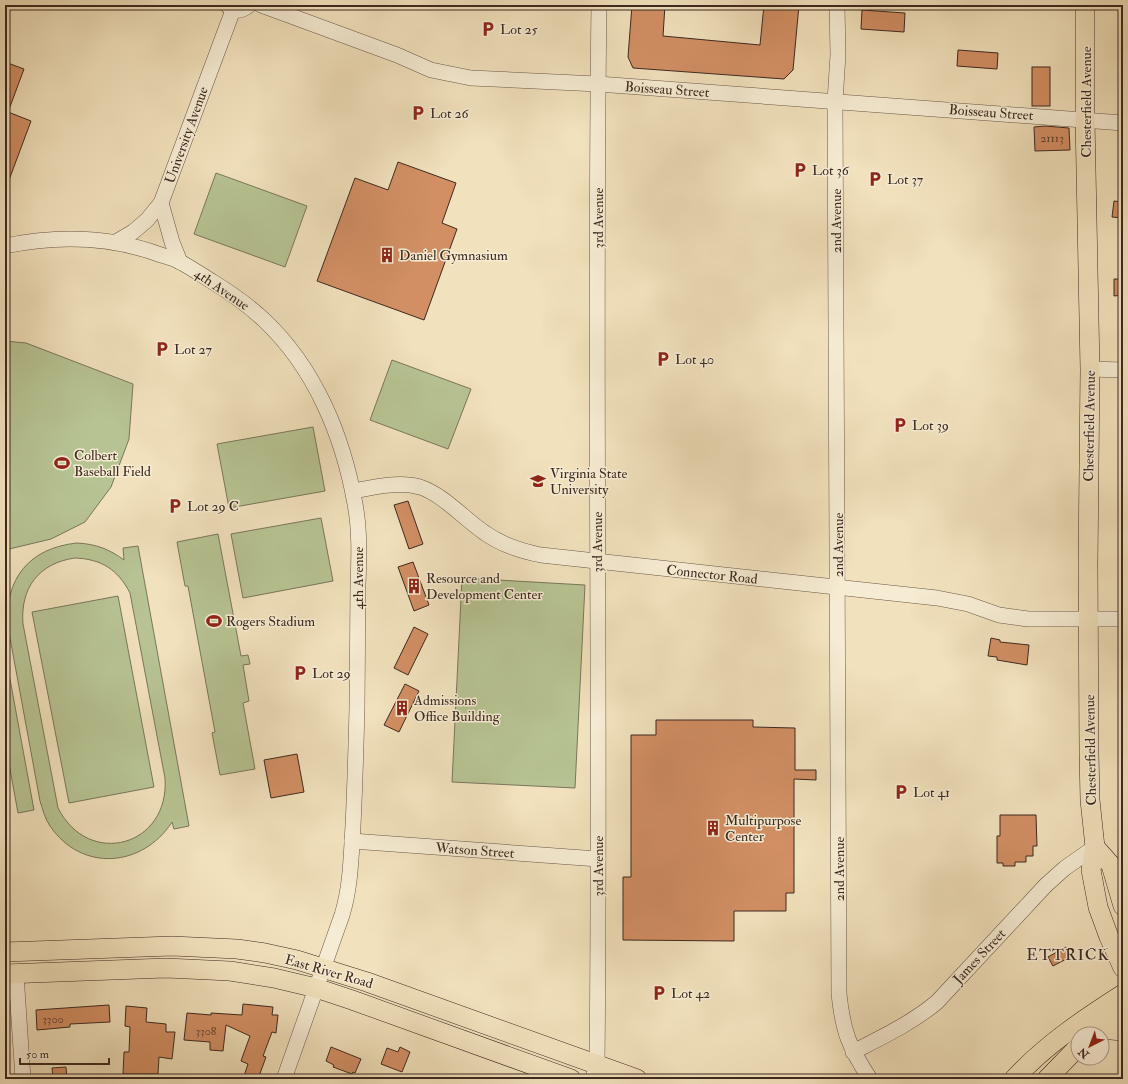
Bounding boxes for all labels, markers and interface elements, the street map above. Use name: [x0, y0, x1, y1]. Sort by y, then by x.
parking icon: Lot 25: [479, 20, 497, 38]
place label: Lot 25: [500, 21, 538, 38]
street label: Chesterfield Avenue: [1078, 46, 1095, 158]
street label: Boisseau Street: [624, 78, 710, 101]
street label: University Avenue: [161, 84, 213, 186]
street label: Boisseau Street: [948, 101, 1034, 124]
parking icon: Lot 26: [409, 104, 427, 122]
place label: Lot 26: [430, 105, 470, 122]
house number: 21113: [1040, 131, 1064, 146]
parking icon: Lot 36: [791, 161, 809, 179]
place label: Lot 36: [812, 162, 850, 179]
parking icon: Lot 37: [866, 170, 884, 188]
place label: Lot 37: [887, 171, 924, 188]
street label: 3rd Avenue: [590, 187, 607, 248]
street label: 2nd Avenue: [828, 189, 845, 253]
building icon: Daniel Gymnasium: [378, 246, 396, 264]
place label: Daniel Gymnasium: [399, 247, 508, 265]
street label: 4th Avenue: [191, 265, 253, 314]
parking icon: Lot 27: [153, 340, 171, 358]
place label: Lot 27: [174, 341, 212, 358]
parking icon: Lot 40: [654, 350, 672, 368]
place label: Lot 40: [675, 351, 714, 368]
street label: Chesterfield Avenue: [1080, 370, 1099, 482]
parking icon: Lot 39: [891, 416, 909, 434]
place label: Lot 39: [912, 417, 949, 434]
place label: Colbert Baseball Field: [74, 447, 151, 480]
sports icon: Colbert Baseball Field: [53, 454, 71, 472]
place label: Virginia State University: [550, 465, 628, 499]
school or university icon: Virginia State University: [529, 472, 547, 490]
parking icon: Lot 29 C: [166, 497, 184, 515]
place label: Lot 29 C: [187, 498, 239, 515]
street label: 3rd Avenue: [589, 511, 606, 572]
street label: 2nd Avenue: [830, 513, 847, 577]
street label: 4th Avenue: [350, 546, 367, 609]
street label: Connector Road: [666, 561, 758, 588]
place label: Resource and Development Center: [426, 570, 543, 604]
building icon: Resource and Development Center: [405, 577, 423, 595]
sports icon: Rogers Stadium: [205, 612, 223, 630]
place label: Rogers Stadium: [226, 613, 315, 630]
parking icon: Lot 29: [291, 664, 309, 682]
place label: Lot 29: [312, 665, 351, 682]
place label: Admissions Office Building: [413, 692, 501, 725]
street label: Chesterfield Avenue: [1081, 694, 1100, 806]
building icon: Admissions Office Building: [393, 699, 411, 717]
parking icon: Lot 41: [892, 783, 910, 801]
place label: Lot 41: [913, 784, 950, 801]
place label: Multipurpose Center: [725, 812, 801, 845]
building icon: Multipurpose Center: [704, 819, 722, 837]
street label: 3rd Avenue: [590, 835, 607, 896]
street label: 2nd Avenue: [831, 837, 848, 901]
street label: Watson Street: [434, 839, 515, 862]
street label: James Street: [949, 925, 1010, 988]
district label: ETTRICK: [1026, 945, 1110, 965]
street label: East River Road: [283, 951, 375, 992]
parking icon: Lot 42: [650, 984, 668, 1002]
place label: Lot 42: [671, 985, 710, 1002]
house number: 3300: [42, 1012, 64, 1027]
house number: 3308: [196, 1024, 217, 1039]
north arrow: [1070, 1026, 1110, 1066]
scale bar: [20, 1040, 109, 1066]
text: N: [1075, 1044, 1092, 1062]
text: 50 m: [26, 1047, 50, 1062]

